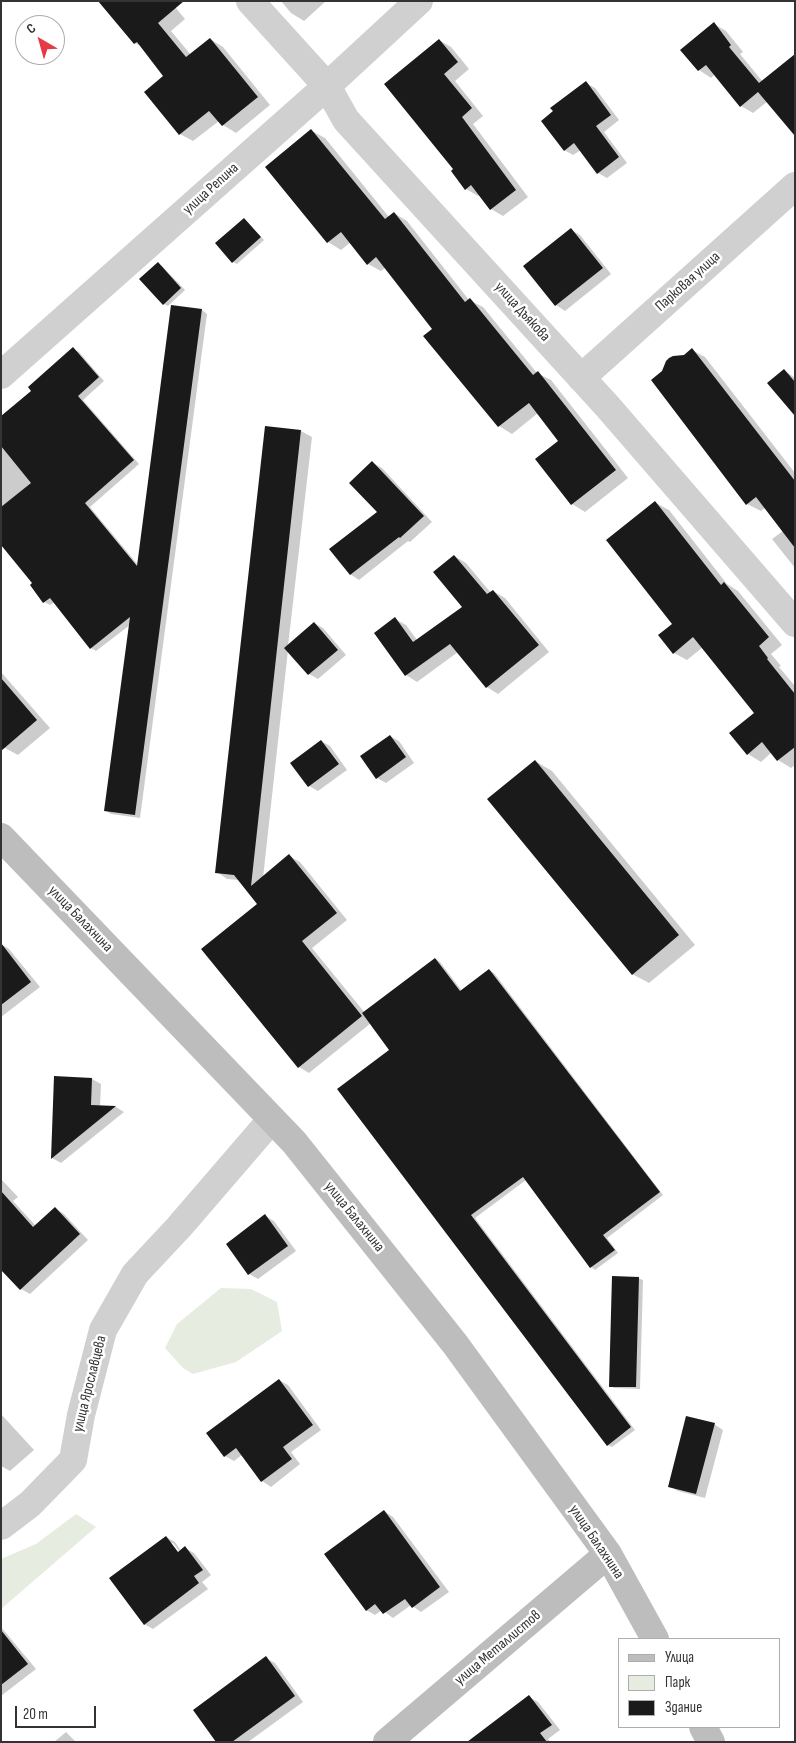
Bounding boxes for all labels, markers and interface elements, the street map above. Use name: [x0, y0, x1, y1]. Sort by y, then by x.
north arrow: [15, 15, 65, 65]
text: С: [23, 20, 39, 37]
street label: улица Репина: [179, 159, 243, 219]
street label: Парковая улица: [652, 248, 724, 316]
street label: улица Дъякова: [490, 278, 554, 346]
street label: улица Балахнина: [44, 882, 116, 956]
street label: улица Балахнина: [320, 1178, 388, 1256]
street label: улица Ярославцева: [69, 1334, 111, 1434]
street label: улица Балахнина: [565, 1502, 627, 1582]
street label: улица Металлистов: [451, 1607, 545, 1689]
legend: [618, 1638, 781, 1728]
text: Улица: [665, 1648, 694, 1667]
text: Парк: [665, 1673, 690, 1692]
scale bar: [18, 1696, 99, 1728]
text: Здание: [665, 1698, 702, 1717]
text: 20 m: [23, 1705, 48, 1724]

